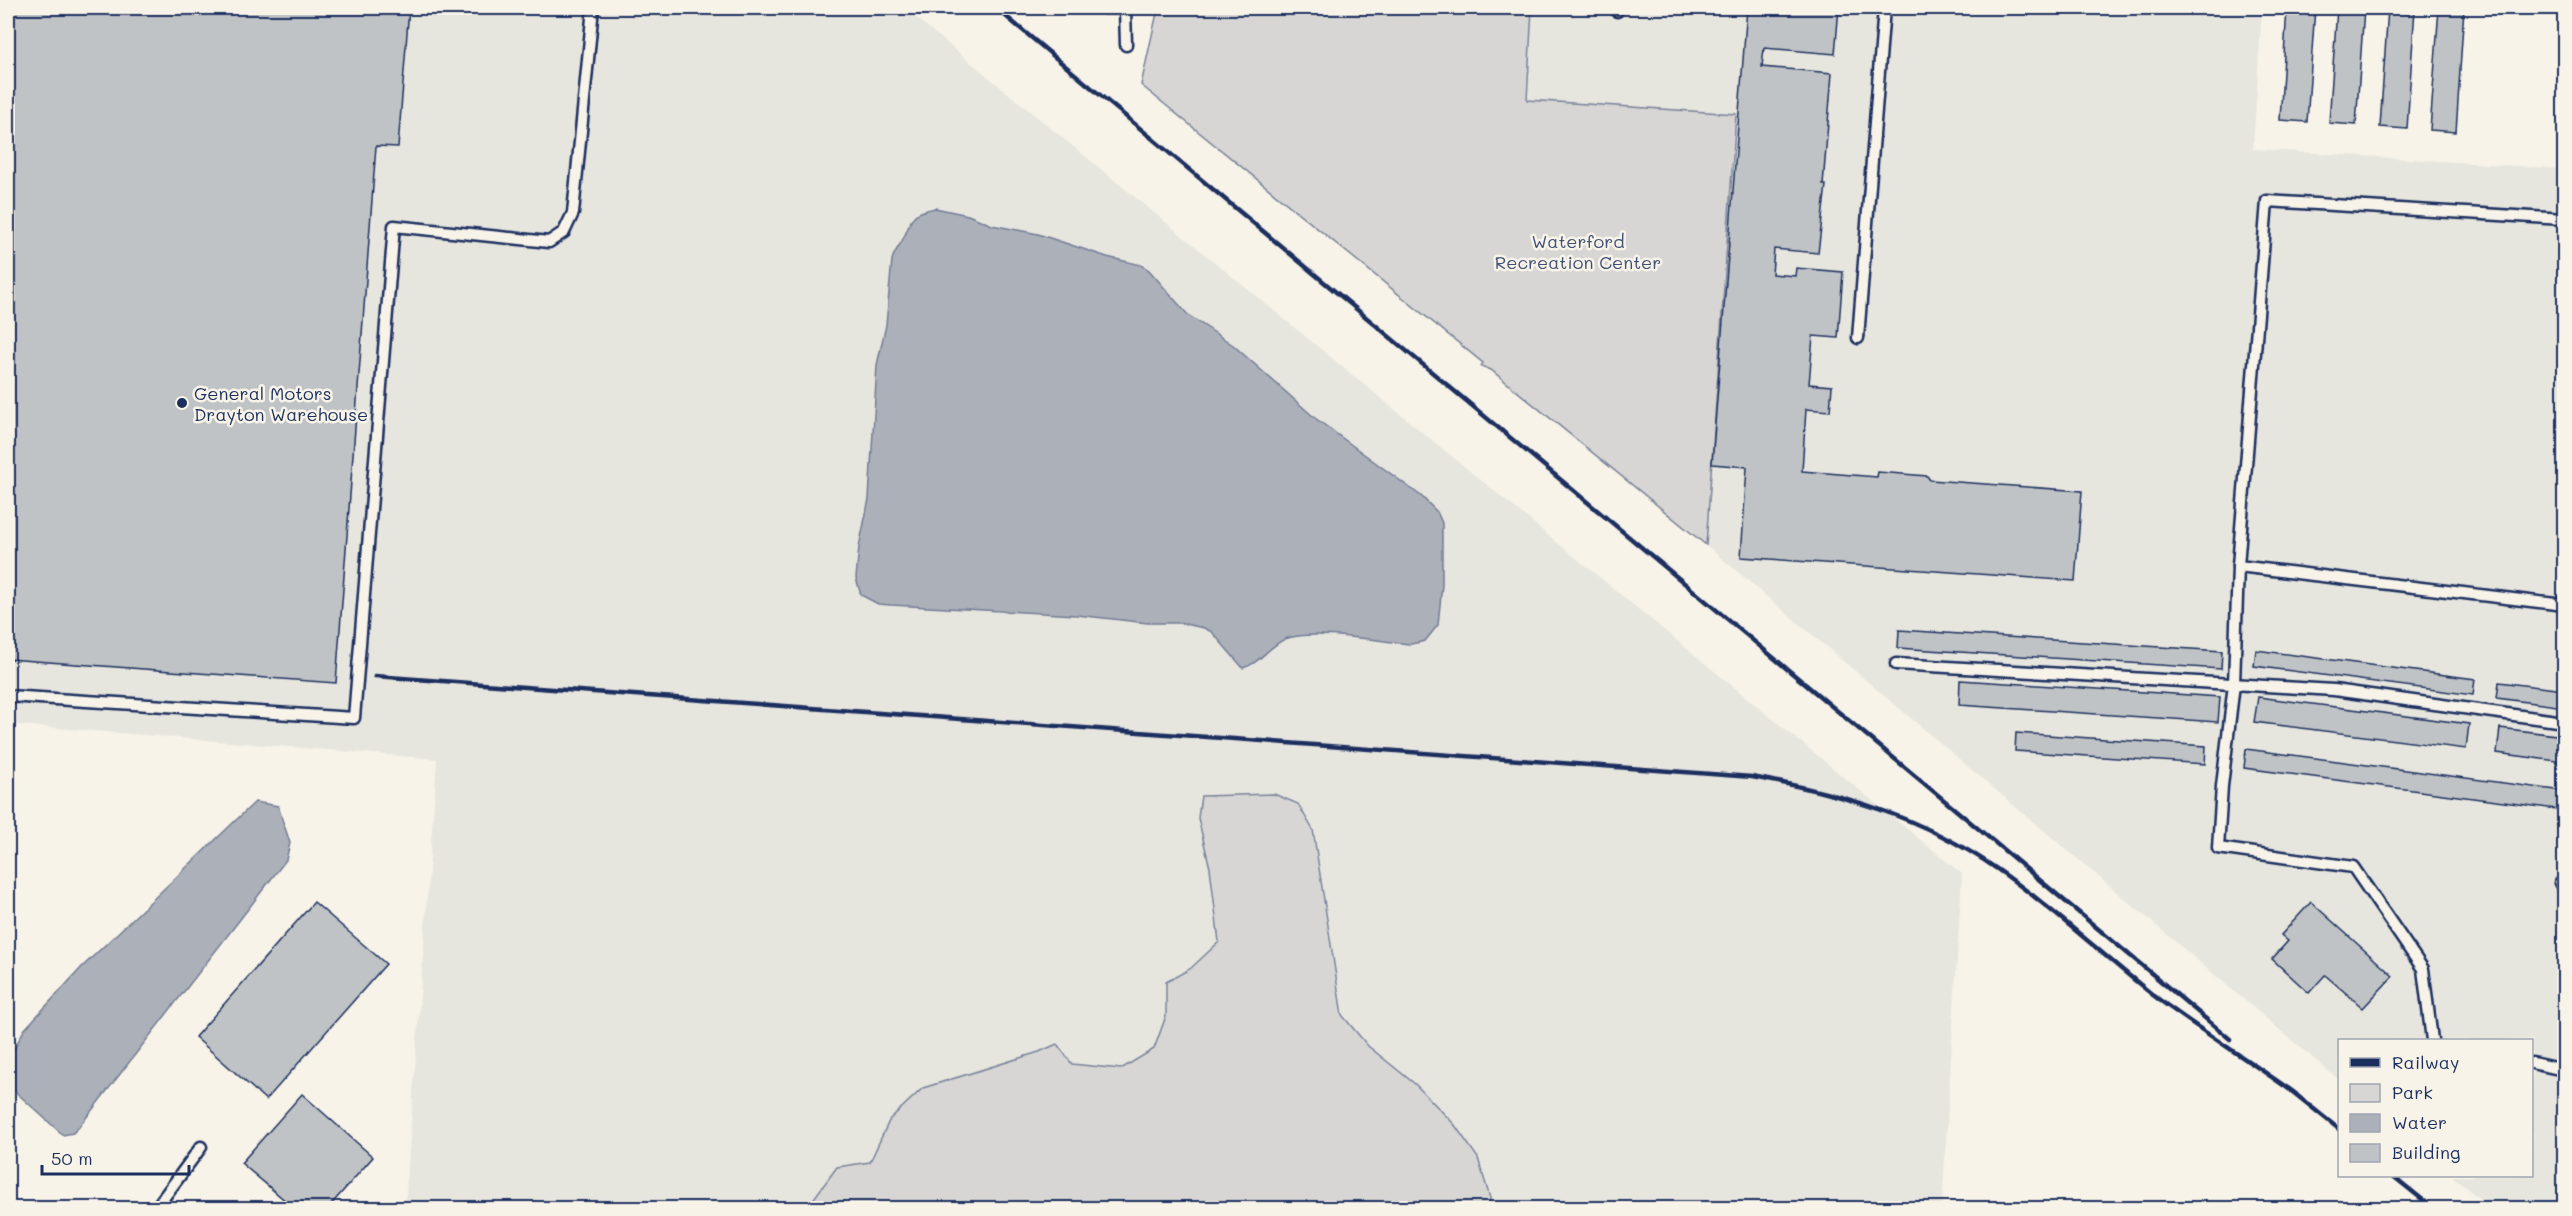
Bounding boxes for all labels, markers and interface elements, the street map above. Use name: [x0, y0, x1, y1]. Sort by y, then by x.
park label: Waterford Recreation Center: [1495, 229, 1661, 274]
place label: General Motors Drayton Warehouse: [194, 381, 368, 426]
marker: General Motors Drayton Warehouse: [175, 396, 189, 410]
legend: [2338, 1039, 2533, 1177]
text: Railway: [2392, 1050, 2459, 1074]
text: Park: [2392, 1080, 2433, 1104]
text: Water: [2392, 1110, 2447, 1134]
scale bar: [42, 1138, 189, 1176]
text: Building: [2392, 1140, 2460, 1164]
text: 50 m: [51, 1146, 93, 1170]

